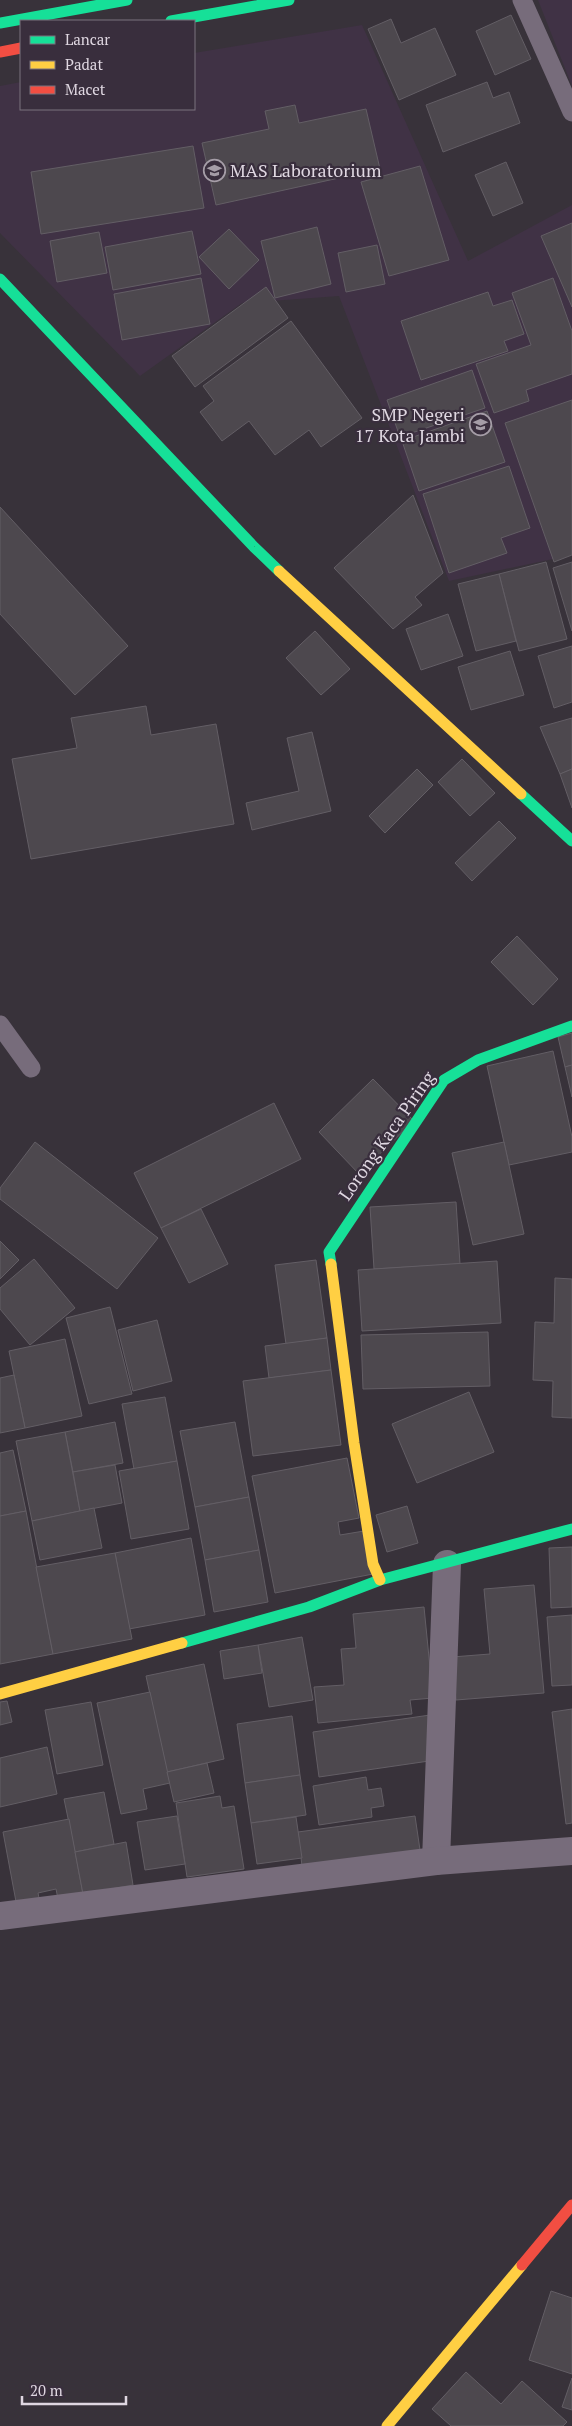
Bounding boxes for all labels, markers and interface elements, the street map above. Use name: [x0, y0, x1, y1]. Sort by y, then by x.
legend: [20, 20, 195, 110]
text: Lancar: [65, 29, 110, 49]
text: Padat: [65, 54, 103, 74]
text: Macet: [65, 79, 106, 99]
place label: MAS Laboratorium: [230, 158, 382, 182]
school or university icon: MAS Laboratorium: [202, 159, 226, 183]
place label: SMP Negeri 17 Kota Jambi: [355, 402, 465, 447]
school or university icon: SMP Negeri 17 Kota Jambi: [469, 413, 493, 437]
street label: Lorong Kaca Piring: [333, 1066, 440, 1205]
scale bar: [22, 2374, 126, 2406]
text: 20 m: [30, 2380, 63, 2400]

